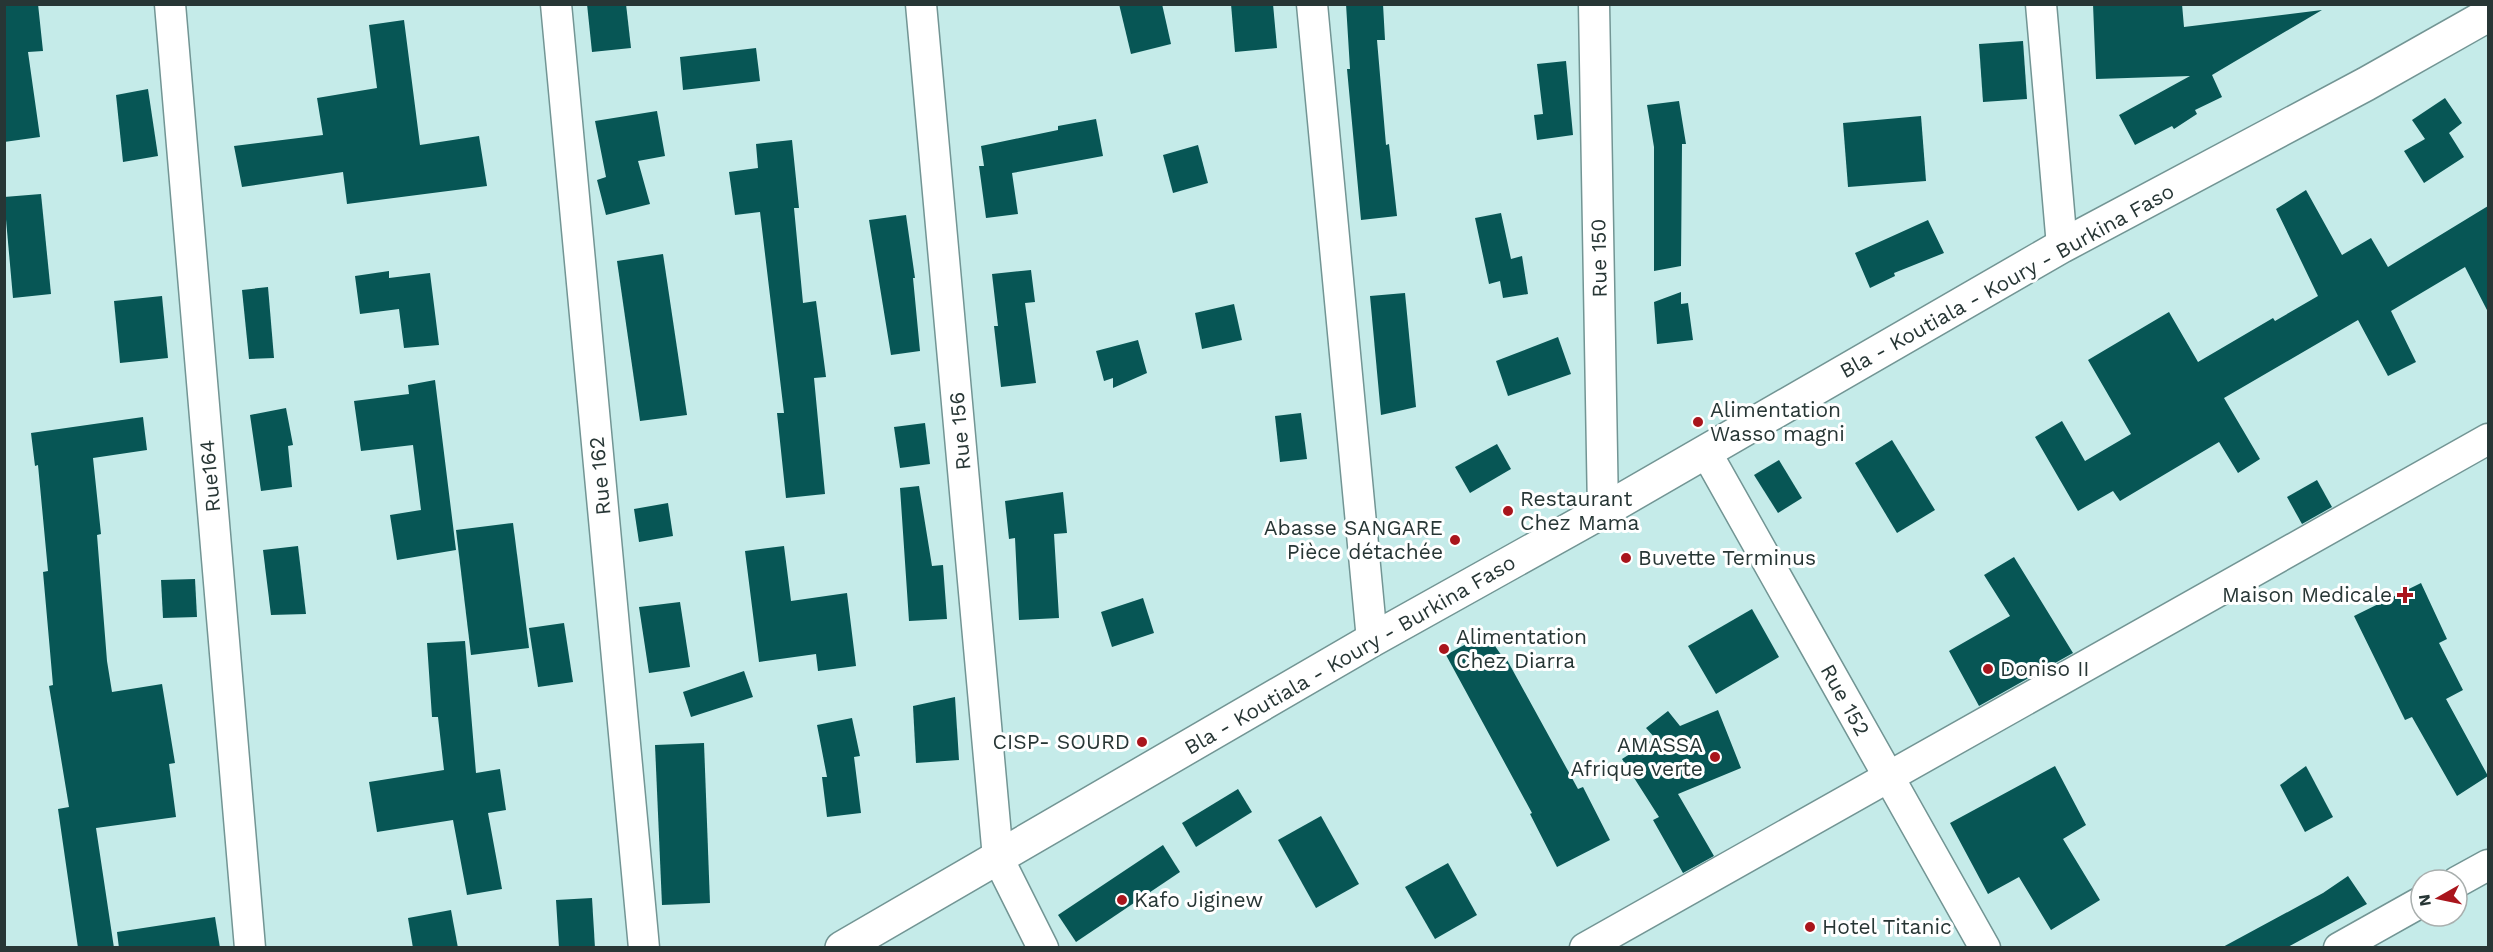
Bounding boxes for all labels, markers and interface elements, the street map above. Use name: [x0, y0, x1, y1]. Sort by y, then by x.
street label: Bla - Koutiala - Koury - Burkina Faso: [1835, 178, 2178, 383]
street label: Rue 150: [1585, 218, 1612, 298]
street label: Rue 156: [944, 391, 975, 471]
place label: Alimentation Wasso magni: [1710, 397, 1845, 446]
marker: Alimentation Wasso magni: [1691, 415, 1705, 429]
street label: Rue 162: [584, 436, 615, 516]
street label: Rue164: [194, 439, 225, 513]
place label: Restaurant Chez Mama: [1520, 486, 1640, 535]
marker: Restaurant Chez Mama: [1501, 504, 1515, 518]
place label: Abasse SANGARE Pièce détachée: [1264, 515, 1443, 564]
marker: Abasse SANGARE Pièce détachée: [1448, 533, 1462, 547]
place label: Buvette Terminus: [1638, 545, 1816, 570]
street label: Bla - Koutiala - Koury - Burkina Faso: [1180, 549, 1520, 760]
marker: Buvette Terminus: [1619, 551, 1633, 565]
place label: Maison Medicale: [2222, 582, 2392, 607]
marker: Maison Medicale: [2396, 586, 2414, 604]
place label: Alimentation Chez Diarra: [1456, 624, 1587, 673]
marker: Alimentation Chez Diarra: [1437, 642, 1451, 656]
place label: Doniso II: [2000, 656, 2090, 681]
street label: Rue 152: [1816, 659, 1875, 740]
marker: Doniso II: [1981, 662, 1995, 676]
place label: CISP- SOURD: [993, 729, 1130, 754]
place label: AMASSA Afrique verte: [1570, 732, 1703, 781]
marker: CISP- SOURD: [1135, 735, 1149, 749]
marker: AMASSA Afrique verte: [1708, 750, 1722, 764]
north arrow: [2409, 868, 2469, 928]
place label: Kafo Jiginew: [1134, 887, 1263, 912]
marker: Kafo Jiginew: [1115, 893, 1129, 907]
text: N: [2414, 893, 2435, 908]
place label: Hotel Titanic: [1822, 914, 1952, 939]
marker: Hotel Titanic: [1803, 920, 1817, 934]

